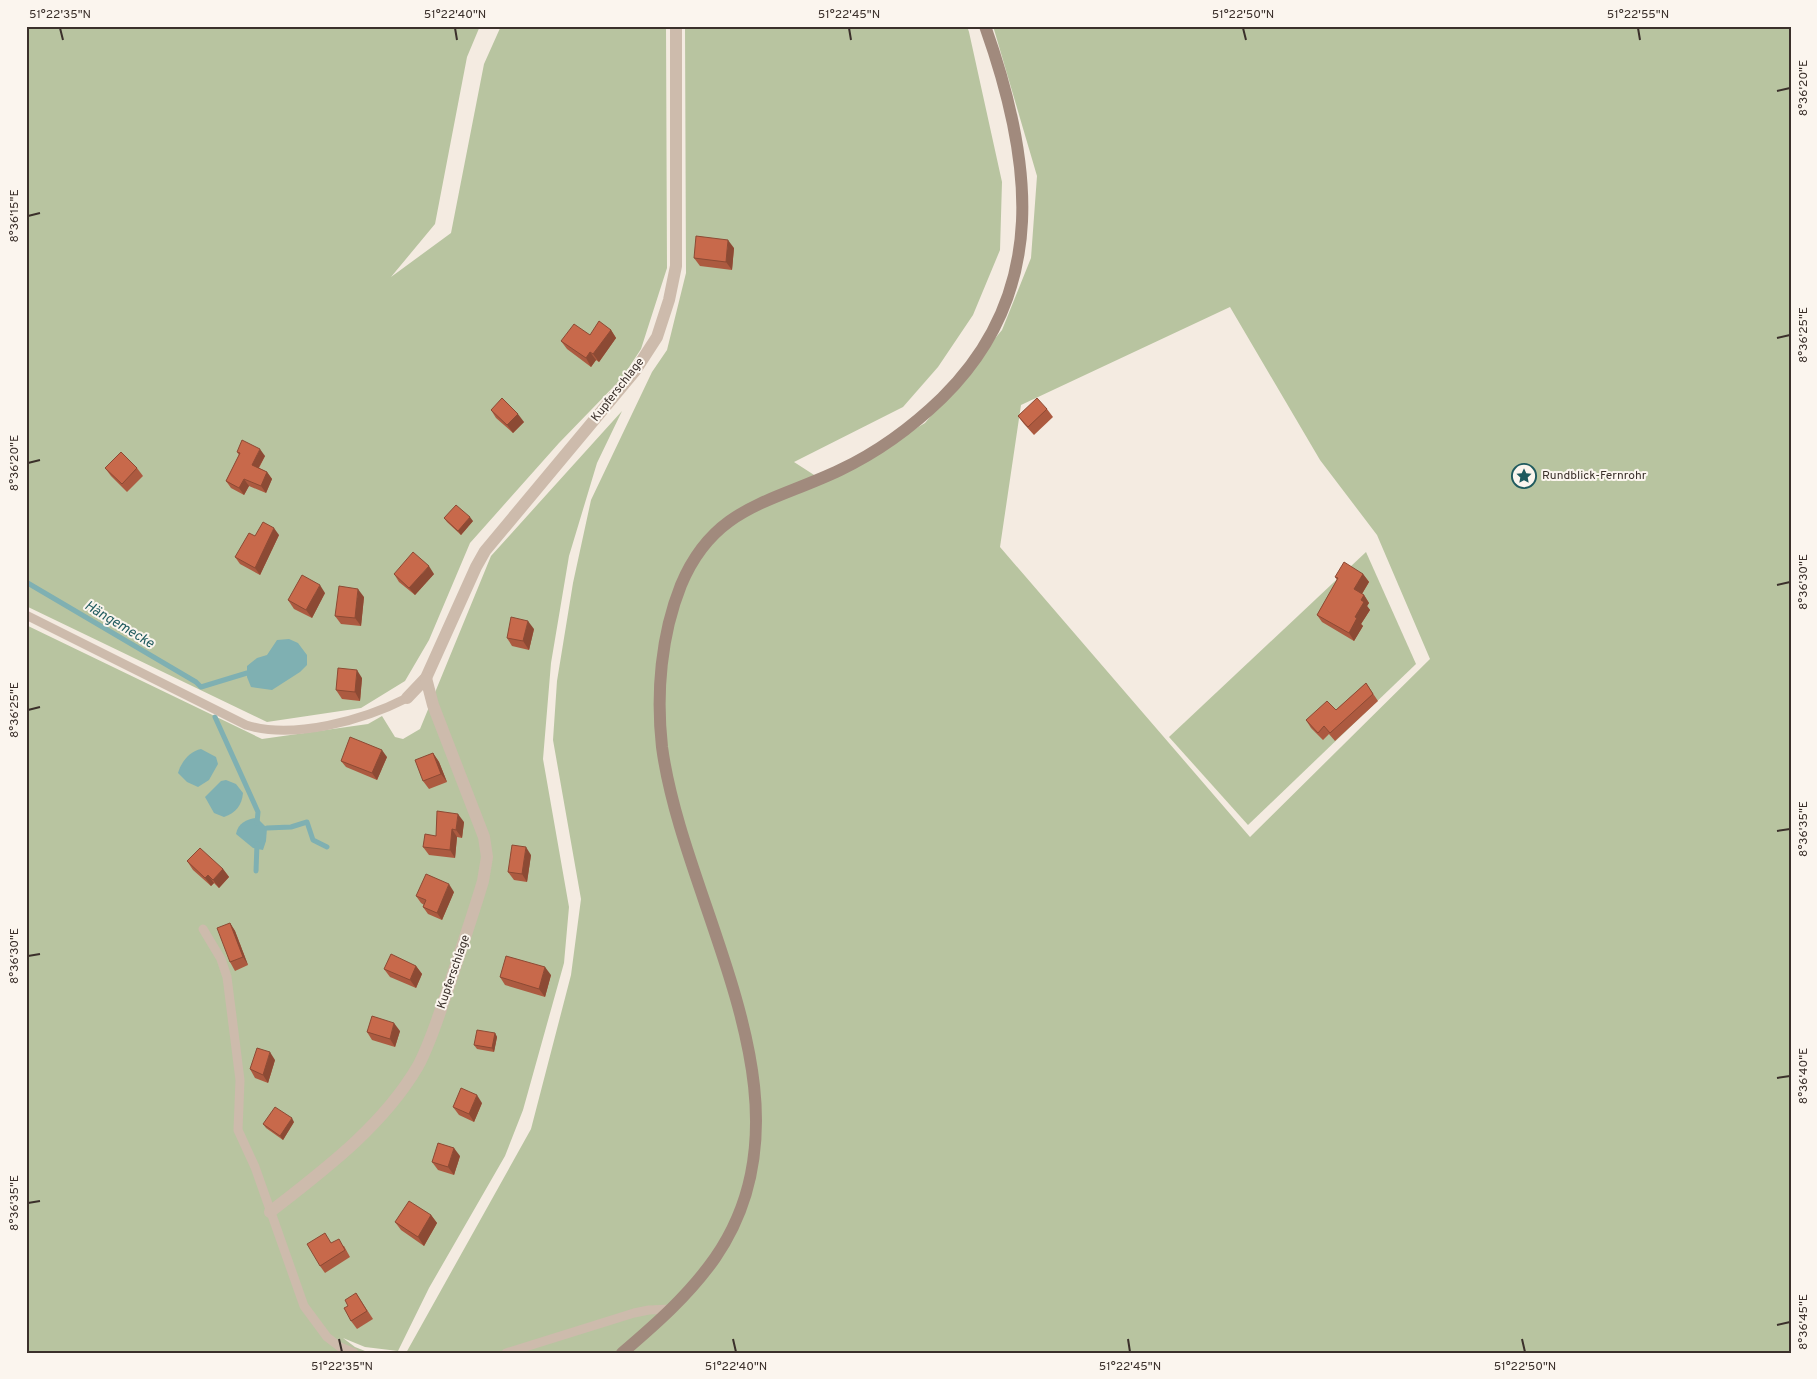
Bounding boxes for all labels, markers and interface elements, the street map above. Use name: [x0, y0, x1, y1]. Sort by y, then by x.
text: 51°22'35"N: [29, 7, 91, 23]
text: 51°22'40"N: [424, 7, 486, 23]
text: 51°22'45"N: [818, 7, 880, 23]
text: 51°22'50"N: [1212, 7, 1274, 23]
text: 51°22'55"N: [1607, 7, 1669, 23]
text: 8°36'20"E: [1796, 60, 1812, 116]
text: 8°36'15"E: [7, 189, 23, 243]
text: 8°36'25"E: [1796, 307, 1812, 363]
street label: Kupferschlage: [588, 355, 648, 425]
text: 8°36'20"E: [7, 435, 23, 491]
place icon: Rundblick-Fernrohr: [1511, 463, 1537, 489]
place label: Rundblick-Fernrohr: [1542, 468, 1647, 484]
text: 8°36'30"E: [1796, 554, 1812, 610]
water label: Hängemecke: [81, 598, 158, 653]
text: 8°36'25"E: [7, 682, 23, 738]
text: 8°36'35"E: [1796, 801, 1812, 857]
text: 8°36'30"E: [7, 928, 23, 984]
street label: Kupferschlage: [434, 933, 474, 1011]
text: 8°36'40"E: [1796, 1048, 1812, 1104]
text: 8°36'35"E: [7, 1175, 23, 1231]
text: 8°36'45"E: [1796, 1294, 1812, 1350]
text: 51°22'35"N: [311, 1359, 373, 1375]
text: 51°22'40"N: [705, 1359, 767, 1375]
text: 51°22'45"N: [1099, 1359, 1161, 1375]
text: 51°22'50"N: [1494, 1359, 1556, 1375]

